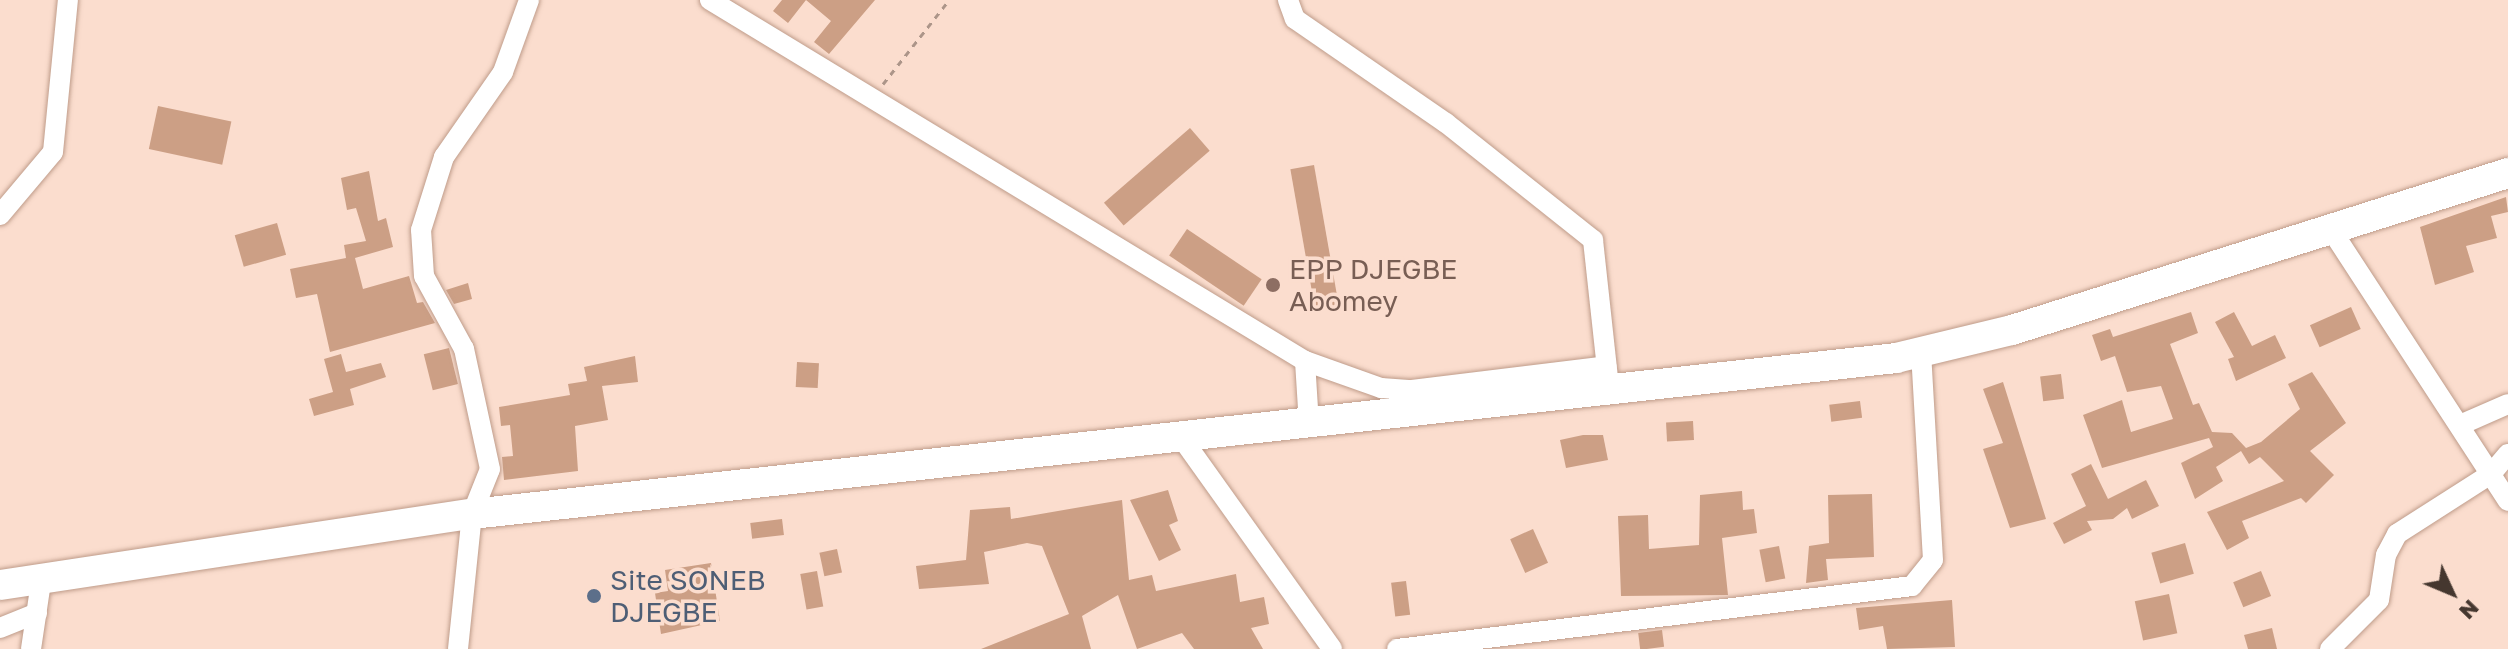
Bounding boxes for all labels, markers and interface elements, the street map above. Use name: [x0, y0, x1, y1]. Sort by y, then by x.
place label: EPP DJEGBE Abomey: [1289, 252, 1457, 318]
marker: EPP DJEGBE Abomey: [1264, 276, 1282, 294]
north arrow: [2412, 553, 2492, 633]
place label: Site SONEB DJEGBE: [610, 563, 766, 629]
marker: Site SONEB DJEGBE: [585, 587, 603, 605]
text: N: [2454, 595, 2485, 625]

